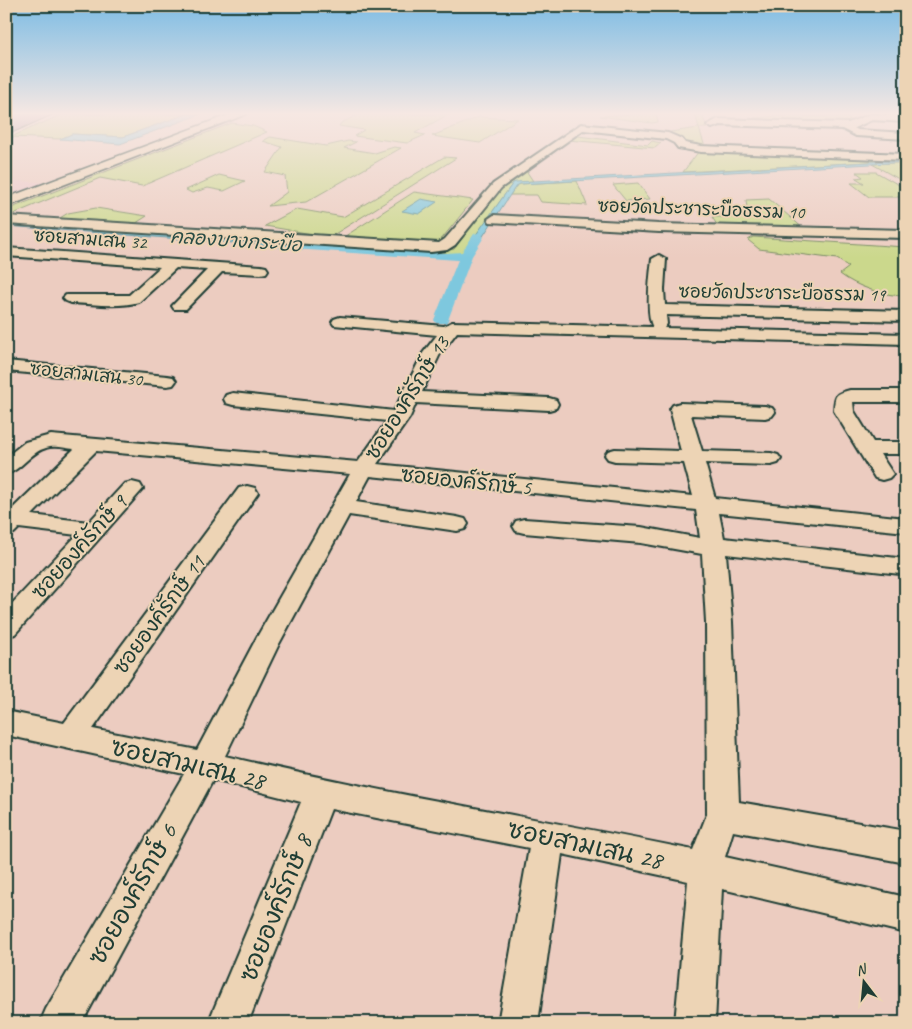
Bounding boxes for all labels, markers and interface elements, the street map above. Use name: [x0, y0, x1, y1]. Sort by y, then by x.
street label: ซอยวัดประชาระบือธรรม 10: [597, 193, 807, 224]
street label: ซอยสามเสน 32: [33, 224, 149, 254]
water label: คลองบางกระบือ: [170, 224, 303, 258]
street label: ซอยวัดประชาระบือธรรม 19: [679, 279, 887, 306]
street label: ซอยองค์รักษ์ 13: [359, 330, 456, 464]
street label: ซอยสามเสน 30: [29, 357, 145, 391]
street label: ซอยองค์รักษ์ 5: [400, 461, 534, 501]
street label: ซอยองค์รักษ์ 9: [26, 489, 133, 604]
street label: ซอยองค์รักษ์ 11: [107, 549, 212, 679]
street label: ซอยสามเสน 28: [108, 731, 271, 798]
street label: ซอยสามเสน 28: [505, 813, 668, 878]
street label: ซอยองค์รักษ์ 6: [80, 817, 185, 970]
street label: ซอยองค์รักษ์ 8: [231, 827, 321, 987]
north arrow: [840, 956, 890, 1006]
text: N: [854, 960, 869, 979]

